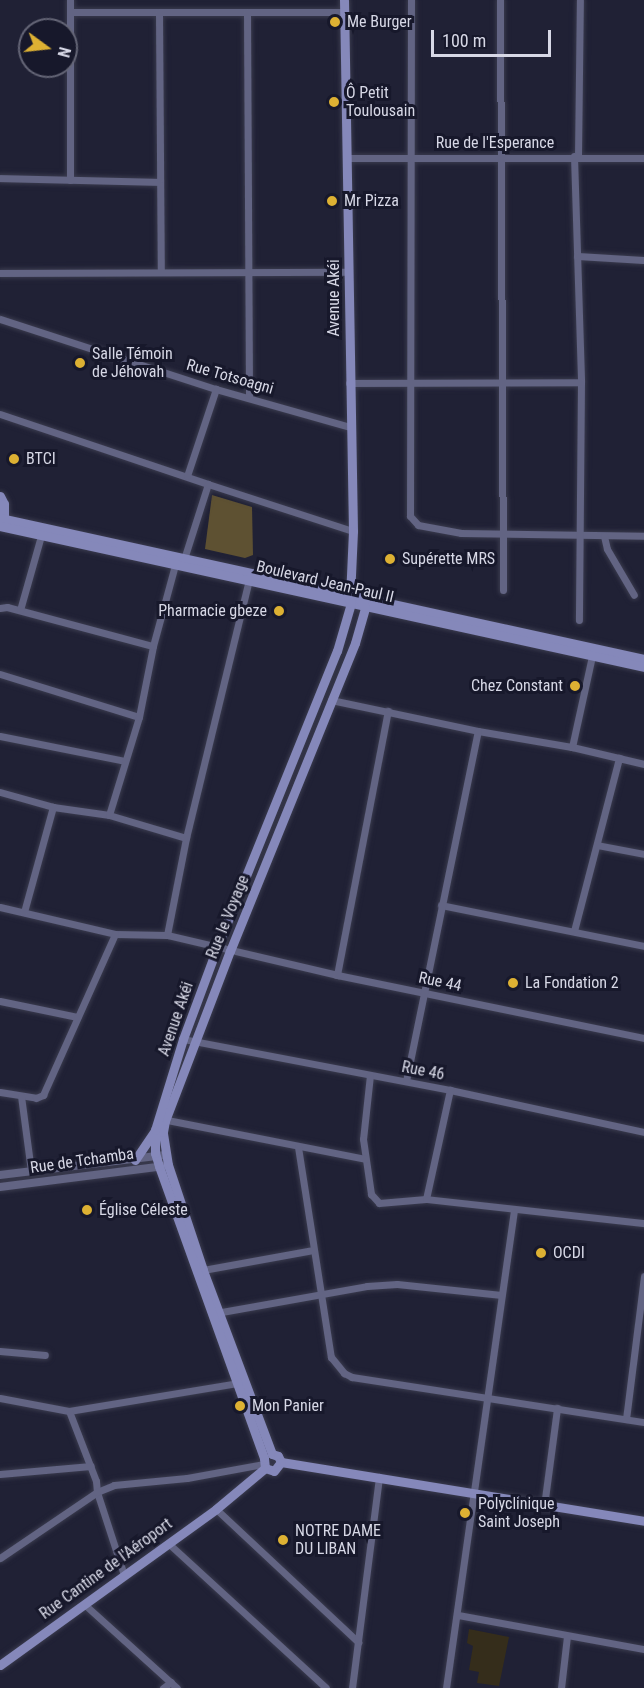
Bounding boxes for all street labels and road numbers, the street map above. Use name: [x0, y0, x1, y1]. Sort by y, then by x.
street label: Rue de l'Esperance: [436, 133, 554, 153]
street label: Avenue Akéi: [324, 259, 344, 337]
street label: Rue Totsoagni: [184, 355, 276, 399]
street label: Boulevard Jean-Paul II: [254, 557, 396, 607]
street label: Rue le Voyage: [203, 872, 253, 962]
street label: Rue 44: [417, 968, 463, 996]
street label: Avenue Akéi: [154, 979, 198, 1059]
street label: Rue 46: [400, 1057, 446, 1085]
street label: Rue de Tchamba: [29, 1144, 135, 1178]
street label: Rue Cantine de l'Aéroport: [36, 1514, 176, 1624]

